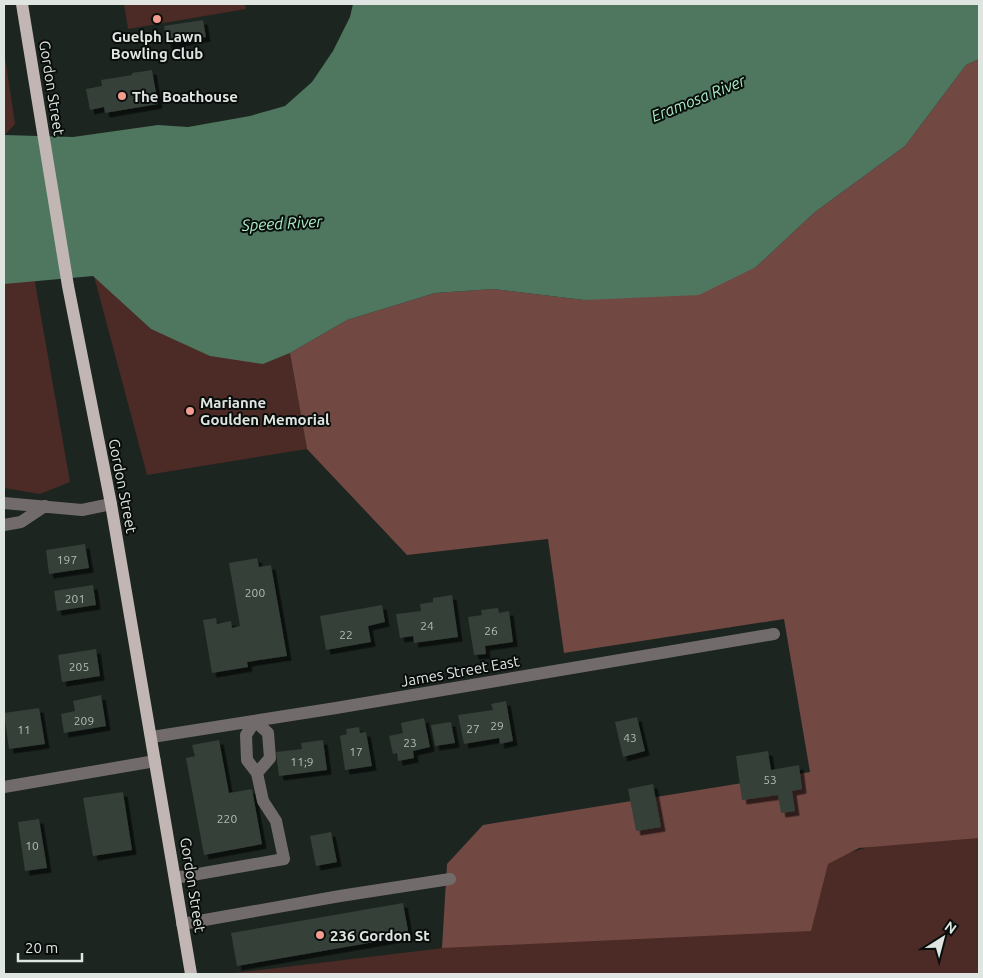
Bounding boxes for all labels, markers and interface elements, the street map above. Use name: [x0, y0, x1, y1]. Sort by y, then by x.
marker: Guelph Lawn Bowling Club: [151, 13, 163, 25]
place label: Guelph Lawn Bowling Club: [111, 28, 203, 62]
street label: Gordon Street: [36, 39, 68, 137]
water label: Eramosa River: [648, 71, 749, 125]
place label: The Boathouse: [132, 88, 238, 105]
marker: The Boathouse: [116, 90, 128, 102]
water label: Speed River: [240, 212, 324, 234]
place label: Marianne Goulden Memorial: [200, 394, 330, 428]
marker: Marianne Goulden Memorial: [184, 405, 196, 417]
street label: Gordon Street: [106, 437, 141, 535]
house number: 197: [57, 553, 77, 566]
house number: 200: [245, 586, 265, 599]
house number: 201: [65, 592, 85, 605]
house number: 24: [420, 619, 434, 632]
house number: 26: [484, 624, 498, 637]
house number: 22: [339, 628, 353, 641]
street label: James Street East: [399, 652, 521, 690]
house number: 205: [69, 660, 89, 673]
house number: 209: [74, 714, 94, 727]
house number: 29: [490, 719, 504, 732]
house number: 27: [466, 722, 480, 735]
house number: 11: [17, 723, 31, 736]
house number: 43: [623, 731, 637, 744]
house number: 23: [403, 736, 417, 749]
house number: 17: [349, 745, 363, 758]
house number: 11;9: [290, 755, 314, 768]
house number: 53: [763, 773, 777, 786]
house number: 220: [217, 812, 237, 825]
street label: Gordon Street: [177, 836, 209, 934]
house number: 10: [25, 839, 39, 852]
north arrow: [918, 913, 968, 963]
text: N: [942, 918, 960, 937]
place label: 236 Gordon St: [330, 927, 430, 944]
marker: 236 Gordon St: [314, 929, 326, 941]
scale bar: [18, 930, 81, 962]
text: 20 m: [25, 939, 58, 956]

